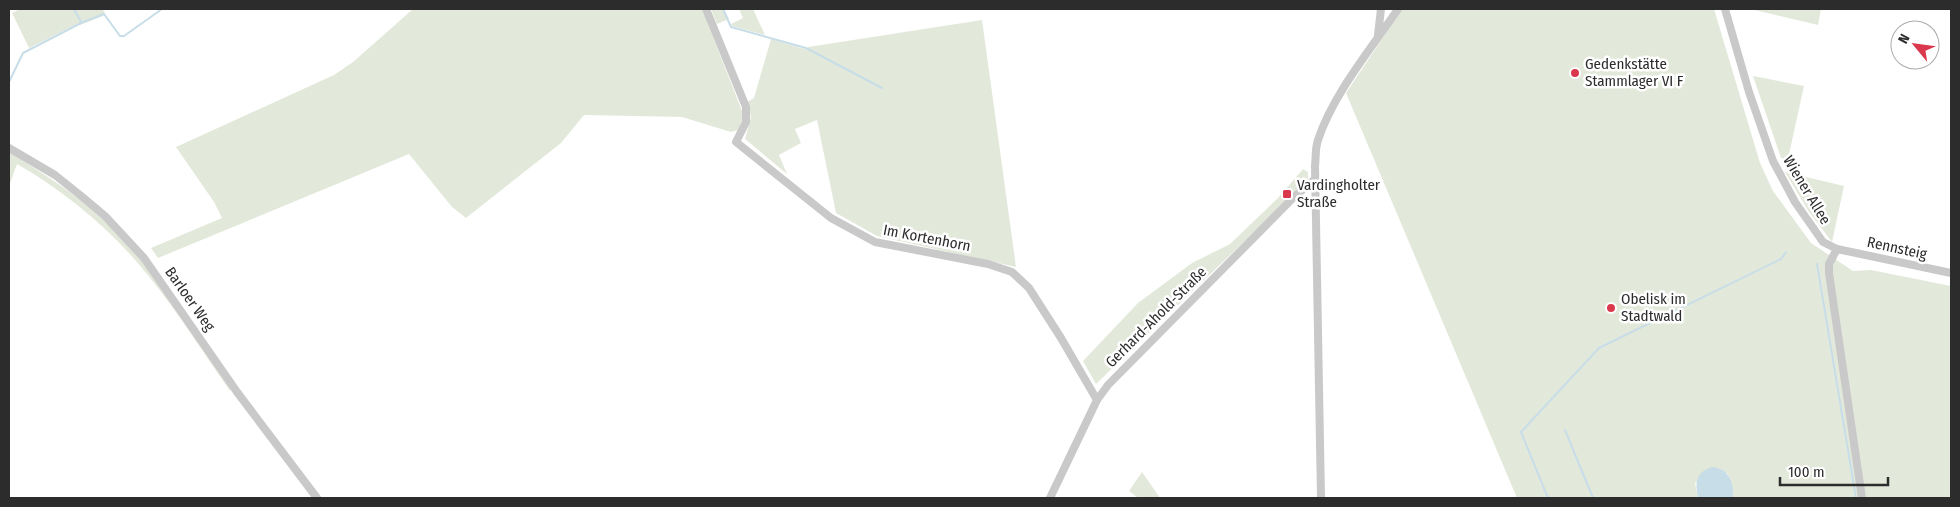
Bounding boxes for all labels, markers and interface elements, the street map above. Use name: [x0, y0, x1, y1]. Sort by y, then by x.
north arrow: [1890, 20, 1940, 70]
text: N: [1895, 31, 1914, 47]
place label: Gedenkstätte Stammlager VI F: [1585, 55, 1684, 90]
marker: Gedenkstätte Stammlager VI F: [1569, 67, 1581, 79]
street label: Wiener Allee: [1779, 152, 1835, 228]
place label: Vardingholter Straße: [1297, 176, 1381, 211]
marker: Vardingholter Straße: [1281, 188, 1293, 200]
street label: Im Kortenhorn: [882, 221, 972, 255]
street label: Rennsteig: [1866, 233, 1928, 263]
street label: Barloer Weg: [161, 263, 219, 335]
street label: Gerhard-Ahold-Straße: [1102, 263, 1210, 371]
place label: Obelisk im Stadtwald: [1621, 290, 1686, 325]
marker: Obelisk im Stadtwald: [1605, 302, 1617, 314]
scale bar: [1780, 454, 1888, 486]
text: 100 m: [1788, 463, 1825, 481]

